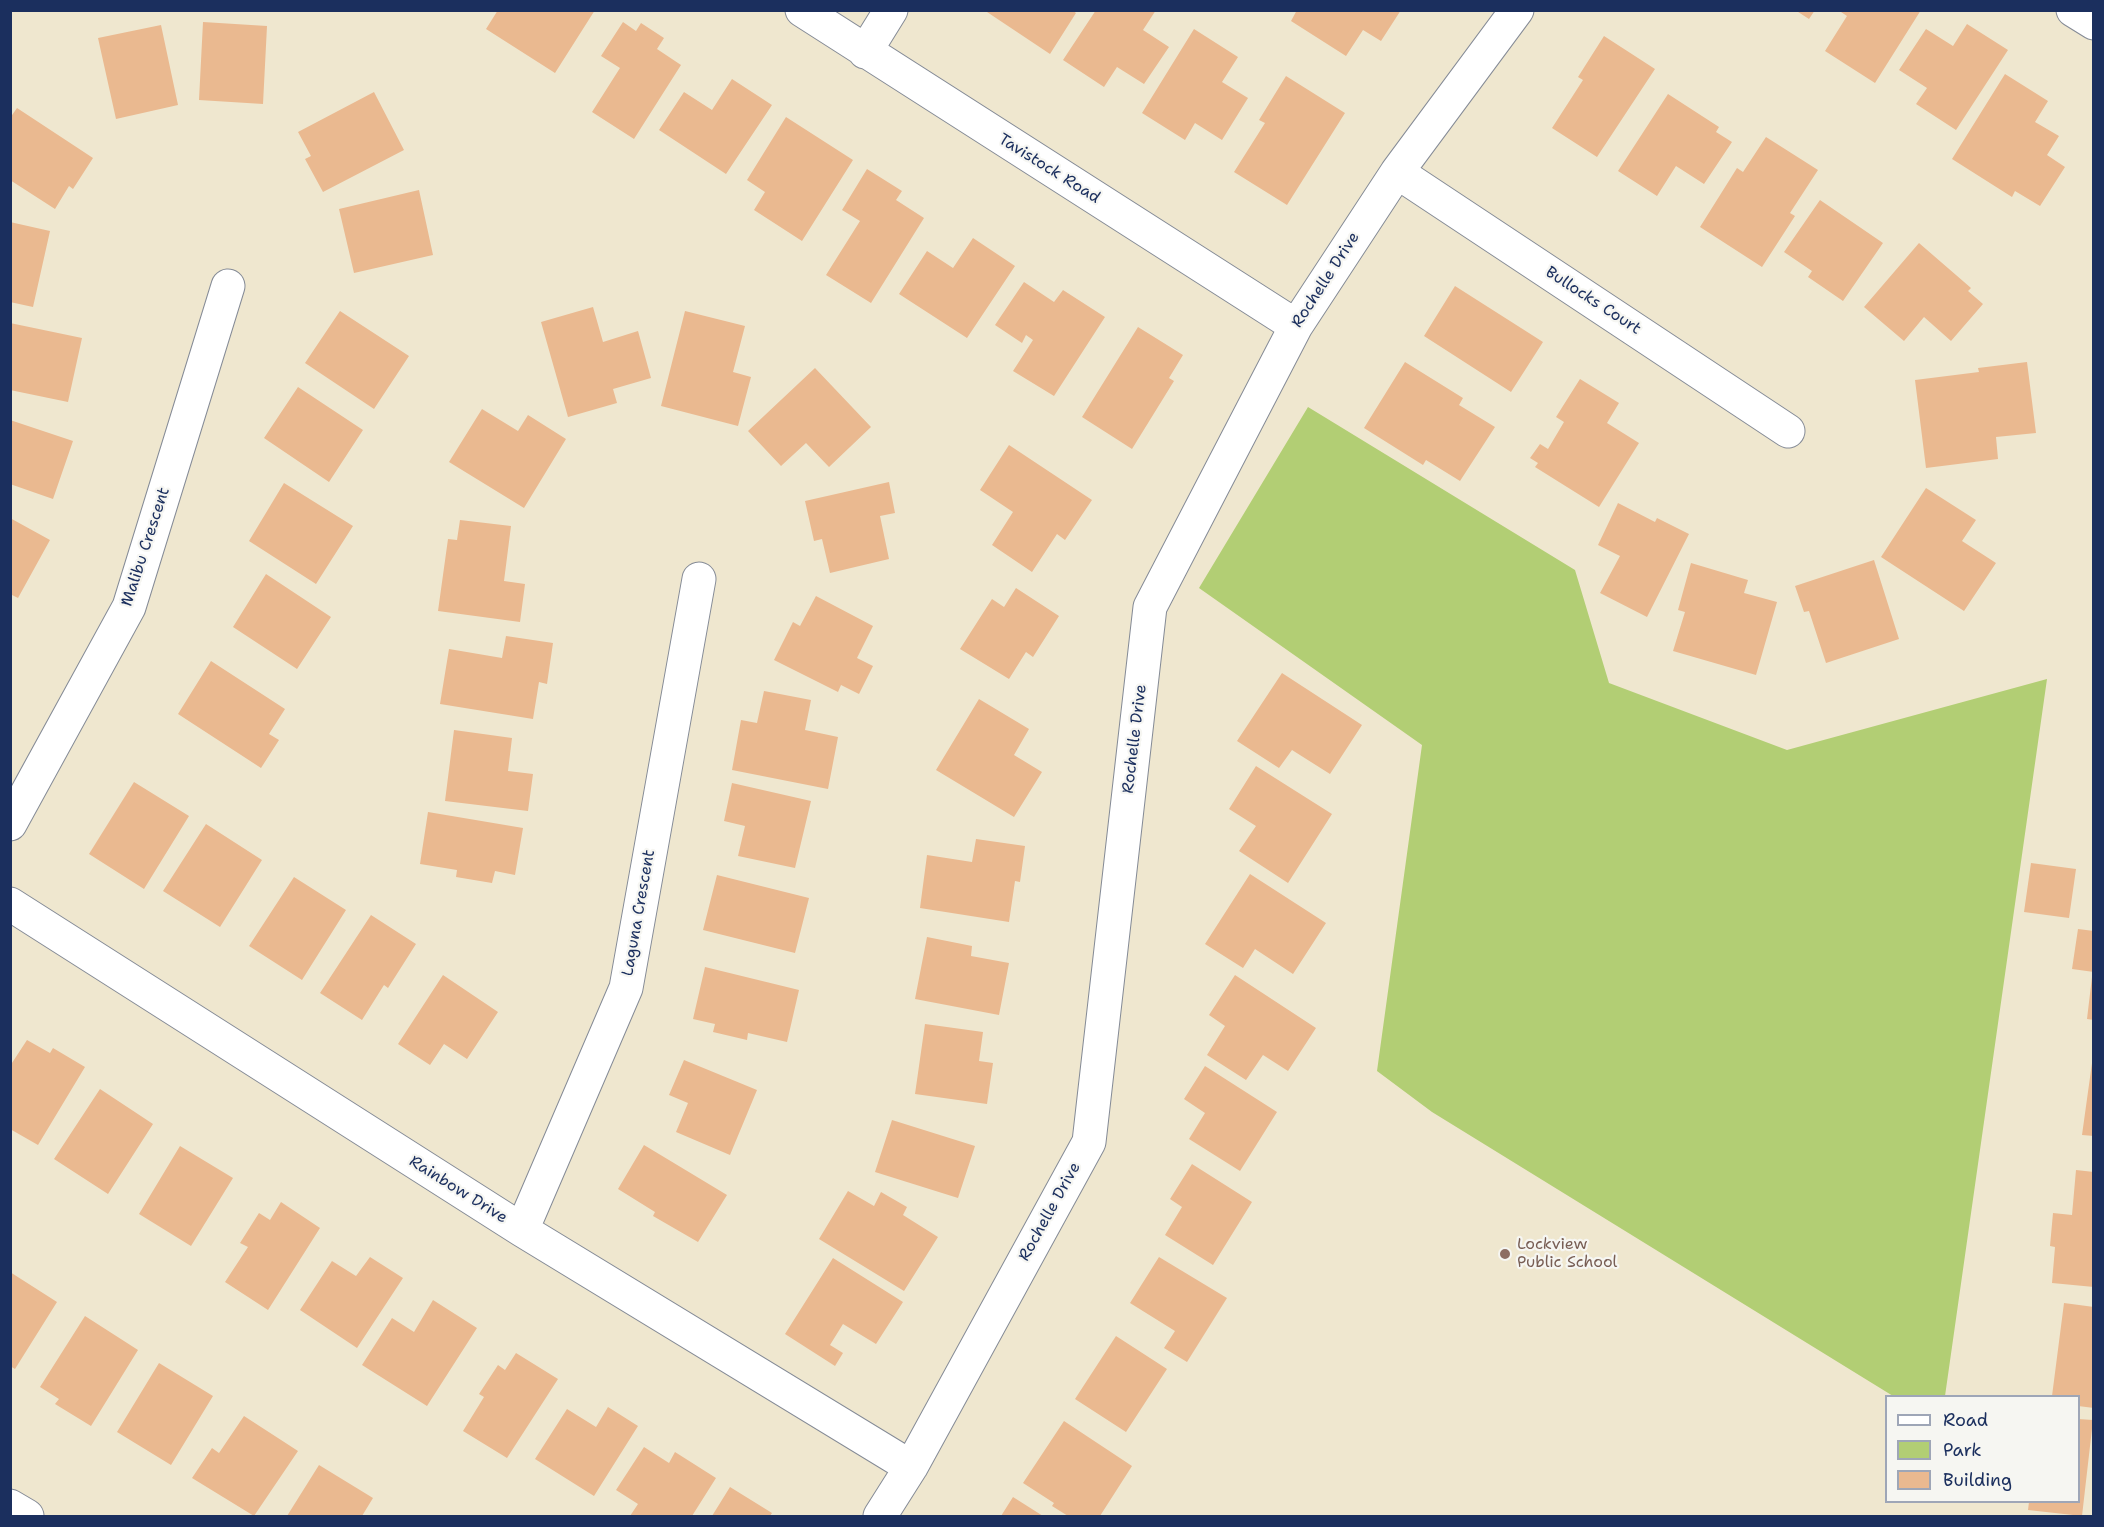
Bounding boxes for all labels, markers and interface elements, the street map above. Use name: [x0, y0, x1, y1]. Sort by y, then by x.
street label: Tavistock Road: [995, 130, 1103, 208]
street label: Rochelle Drive: [1288, 229, 1364, 331]
street label: Bullocks Court: [1542, 263, 1644, 339]
street label: Malibu Crescent: [118, 485, 174, 609]
street label: Rochelle Drive: [1119, 683, 1151, 795]
street label: Laguna Crescent: [618, 848, 660, 978]
street label: Rainbow Drive: [405, 1152, 511, 1228]
street label: Rochelle Drive: [1015, 1159, 1085, 1265]
place label: Lockview Public School: [1517, 1235, 1617, 1273]
marker: Lockview Public School: [1498, 1247, 1512, 1261]
legend: [1885, 1395, 2080, 1503]
text: Road: [1943, 1408, 1988, 1432]
text: Park: [1943, 1438, 1982, 1462]
text: Building: [1943, 1468, 2012, 1492]

